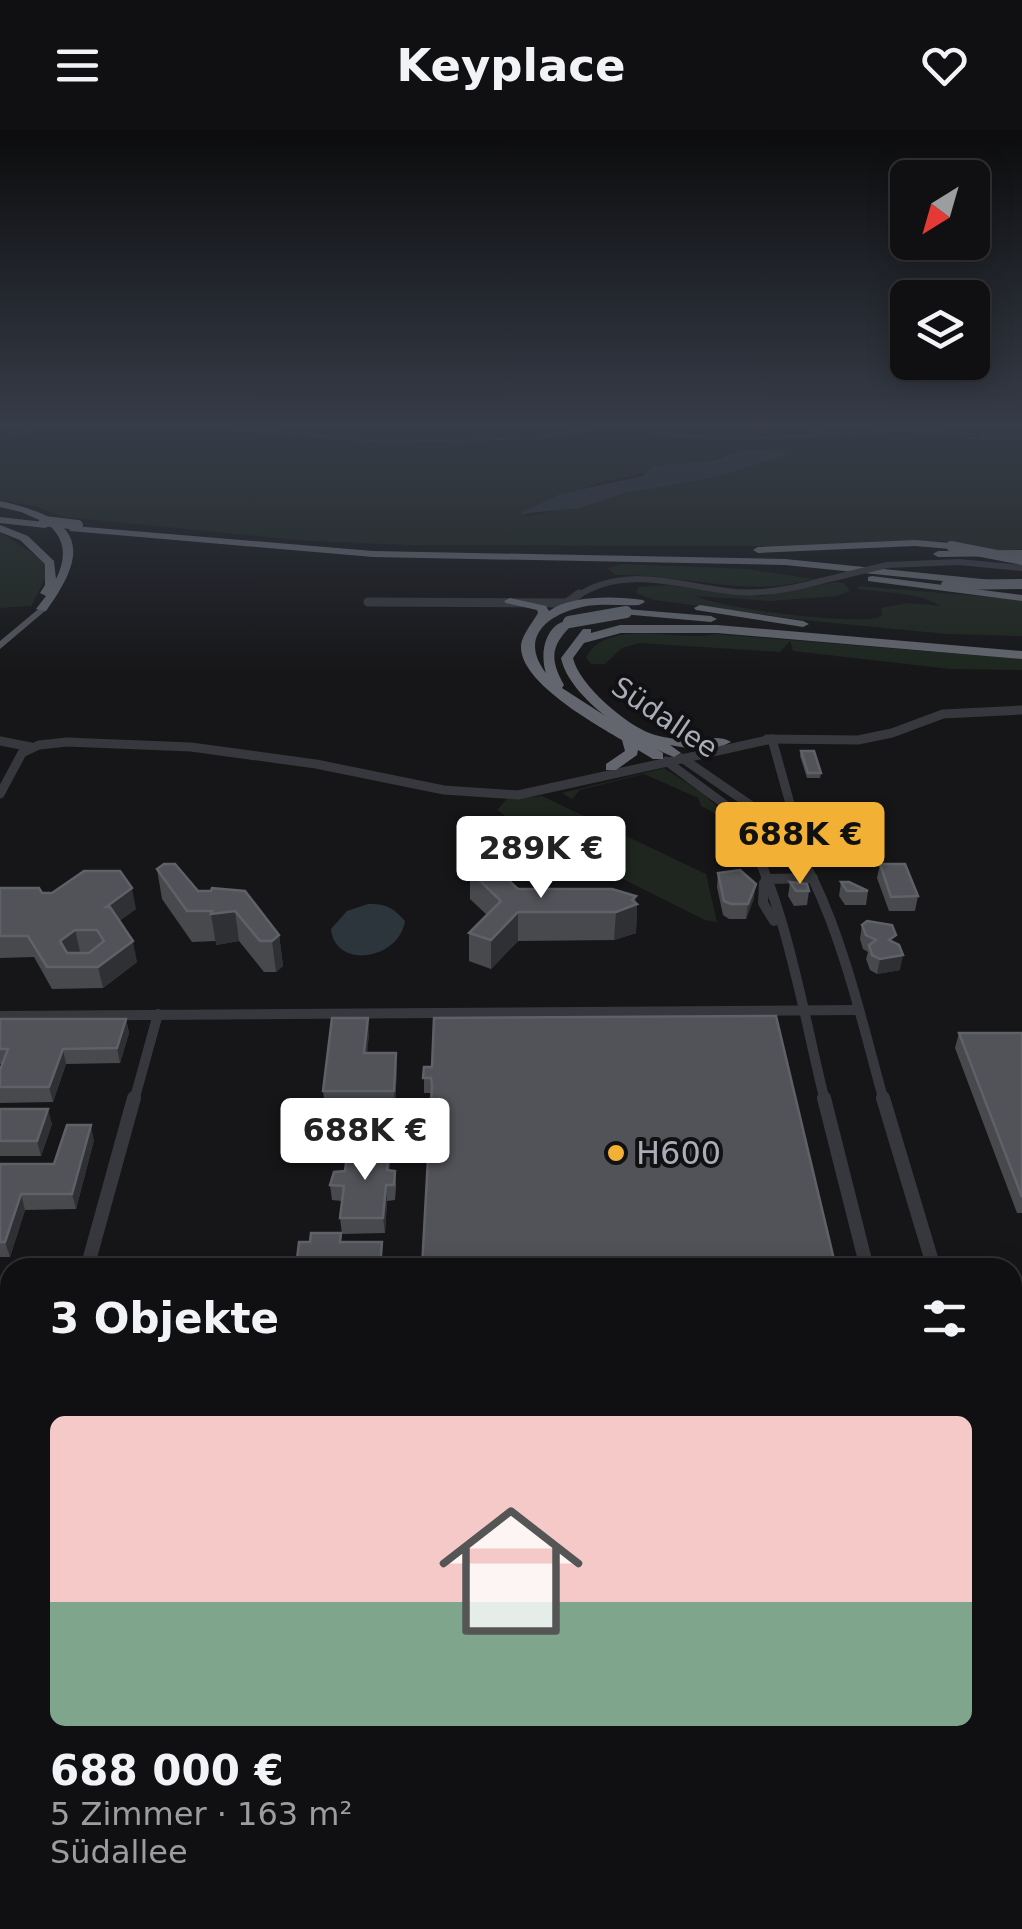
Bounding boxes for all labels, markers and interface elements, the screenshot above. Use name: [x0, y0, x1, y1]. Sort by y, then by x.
icon: menu: [50, 38, 105, 93]
icon: heart: [917, 38, 972, 93]
text: Keyplace: [396, 39, 626, 92]
north arrow: [890, 160, 990, 260]
map controls: [890, 160, 990, 380]
button: layers: [890, 280, 990, 380]
street label: Südallee: [606, 670, 724, 765]
pin: 688K €: [719, 802, 881, 887]
text: 688K €: [738, 815, 863, 853]
pin: 289K €: [460, 816, 622, 901]
text: 289K €: [479, 829, 604, 867]
pin: 688K €: [284, 1098, 446, 1183]
text: 688K €: [303, 1111, 428, 1149]
place label: H600: [636, 1134, 721, 1172]
marker: H600: [605, 1142, 627, 1164]
icon: filters: [917, 1291, 972, 1346]
text: 3 Objekte: [50, 1294, 279, 1343]
icon: home: [421, 1481, 601, 1661]
text: 688 000 €: [50, 1746, 284, 1795]
text: 5 Zimmer · 163 m²: [50, 1795, 352, 1833]
text: Südallee: [50, 1833, 188, 1871]

